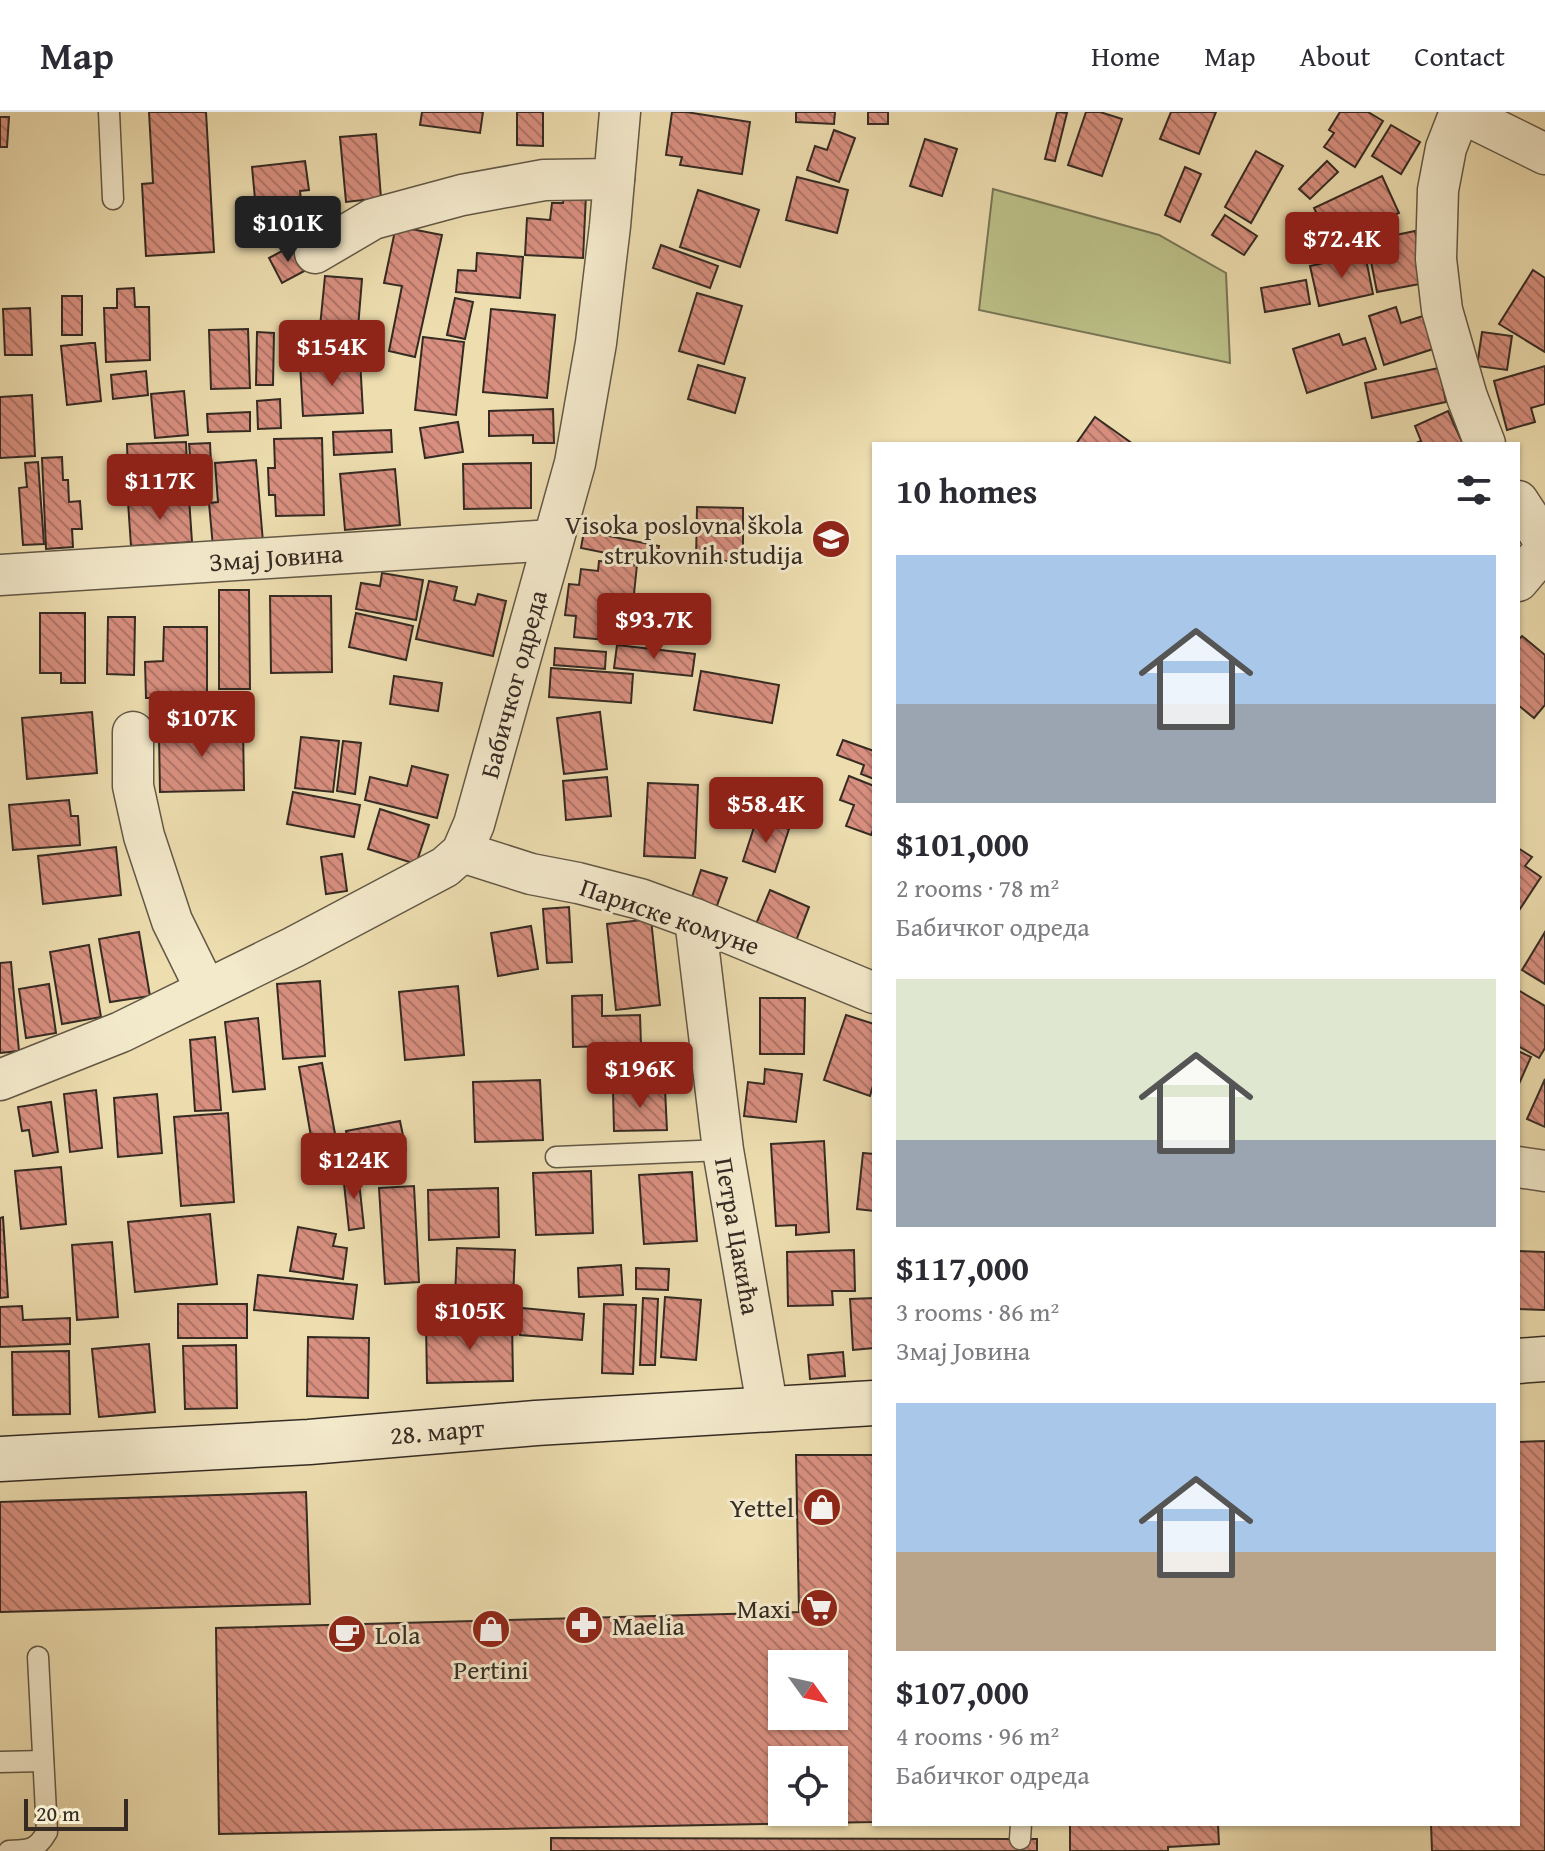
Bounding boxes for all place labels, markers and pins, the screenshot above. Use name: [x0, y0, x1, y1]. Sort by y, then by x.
pin: $101K: [232, 196, 344, 264]
pin: $72.4K: [1277, 212, 1407, 280]
pin: $154K: [276, 320, 388, 388]
pin: $117K: [104, 454, 216, 522]
place label: Visoka poslovna škola strukovnih studija: [565, 505, 804, 574]
school or university icon: Visoka poslovna škola strukovnih studija: [810, 518, 852, 560]
pin: $93.7K: [589, 593, 719, 661]
pin: $107K: [146, 691, 258, 759]
pin: $58.4K: [701, 777, 831, 845]
pin: $196K: [584, 1042, 696, 1110]
pin: $124K: [298, 1133, 410, 1201]
pin: $105K: [414, 1284, 526, 1352]
shop icon: Yettel: [801, 1486, 843, 1528]
place label: Yettel: [730, 1488, 794, 1527]
supermarket icon: Maxi: [798, 1587, 840, 1629]
place label: Maxi: [737, 1589, 791, 1628]
pharmacy icon: Maelia: [563, 1604, 605, 1646]
place label: Maelia: [612, 1606, 685, 1645]
shop icon: Pertini: [470, 1608, 512, 1650]
cafe icon: Lola: [326, 1613, 368, 1655]
place label: Lola: [375, 1615, 421, 1654]
place label: Pertini: [453, 1650, 529, 1689]

